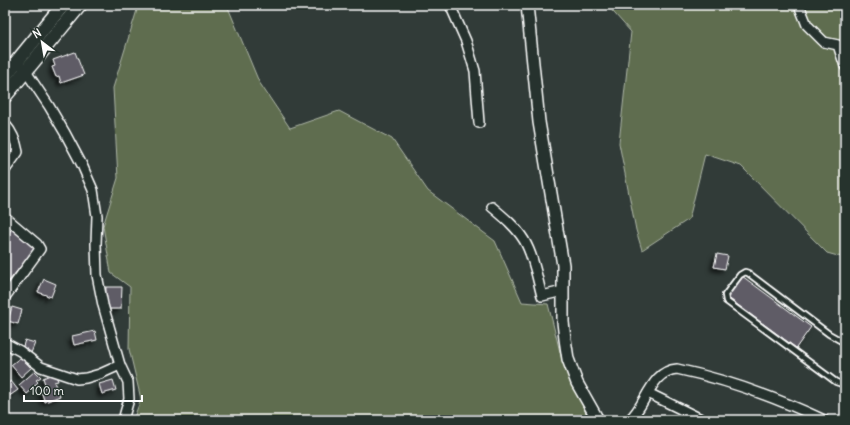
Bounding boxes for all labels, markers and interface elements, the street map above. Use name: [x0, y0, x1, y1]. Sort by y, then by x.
north arrow: [22, 22, 62, 62]
text: N: [30, 25, 44, 41]
scale bar: [24, 377, 142, 403]
text: 100 m: [30, 383, 64, 398]

